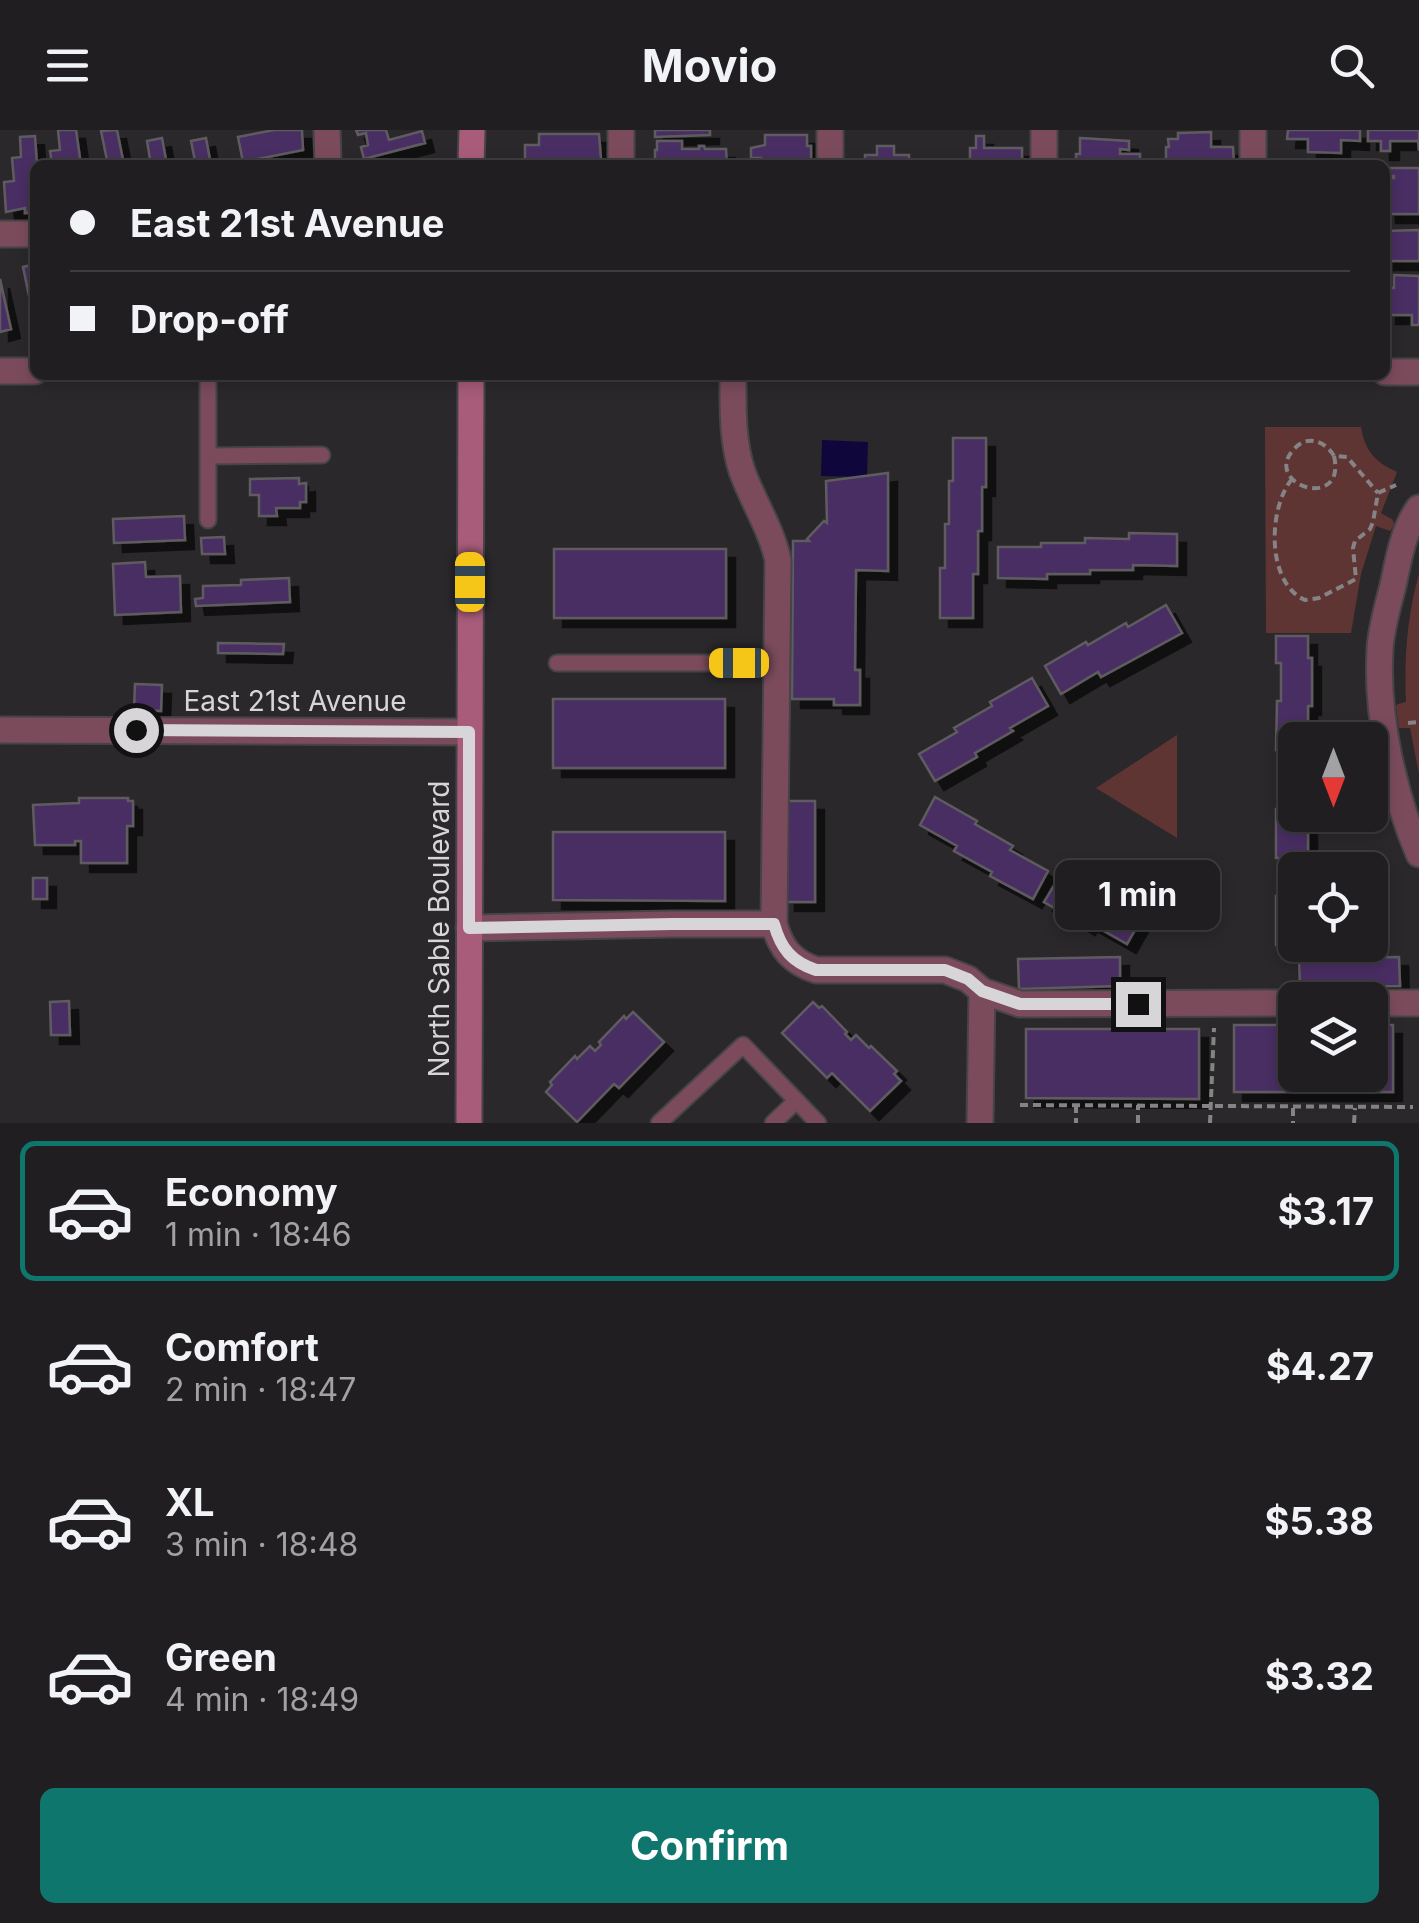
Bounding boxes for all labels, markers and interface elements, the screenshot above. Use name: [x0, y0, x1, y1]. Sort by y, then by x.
icon: menu: [40, 38, 95, 93]
text: Movio: [642, 38, 777, 93]
icon: search: [1324, 38, 1379, 93]
text: East 21st Avenue: [130, 200, 444, 246]
text: Drop-off: [130, 296, 289, 342]
car: [455, 552, 485, 612]
car: [709, 648, 769, 678]
street label: East 21st Avenue: [183, 684, 407, 718]
route start: [114, 708, 159, 753]
north arrow: [1278, 722, 1388, 832]
map controls: [1278, 722, 1388, 1092]
street label: North Sable Boulevard: [422, 780, 456, 1078]
button: locate: [1278, 852, 1388, 962]
callout: 1 min: [1056, 859, 1220, 929]
text: 1 min: [1098, 875, 1177, 914]
route end: [1116, 982, 1161, 1027]
button: layers: [1278, 982, 1388, 1092]
icon: car: [45, 1166, 135, 1256]
text: Economy: [165, 1169, 338, 1215]
text: $3.17: [1278, 1188, 1374, 1234]
text: 1 min · 18:46: [165, 1215, 351, 1254]
icon: car: [45, 1321, 135, 1411]
text: Comfort: [165, 1324, 319, 1370]
text: $4.27: [1266, 1343, 1374, 1389]
text: 2 min · 18:47: [165, 1370, 356, 1409]
icon: car: [45, 1476, 135, 1566]
text: XL: [165, 1479, 215, 1525]
text: $5.38: [1265, 1498, 1374, 1544]
text: 3 min · 18:48: [165, 1525, 358, 1564]
icon: car: [45, 1631, 135, 1721]
text: Green: [165, 1634, 277, 1680]
text: $3.32: [1265, 1653, 1374, 1699]
text: 4 min · 18:49: [165, 1680, 359, 1719]
button: Confirm: [40, 1788, 1379, 1903]

